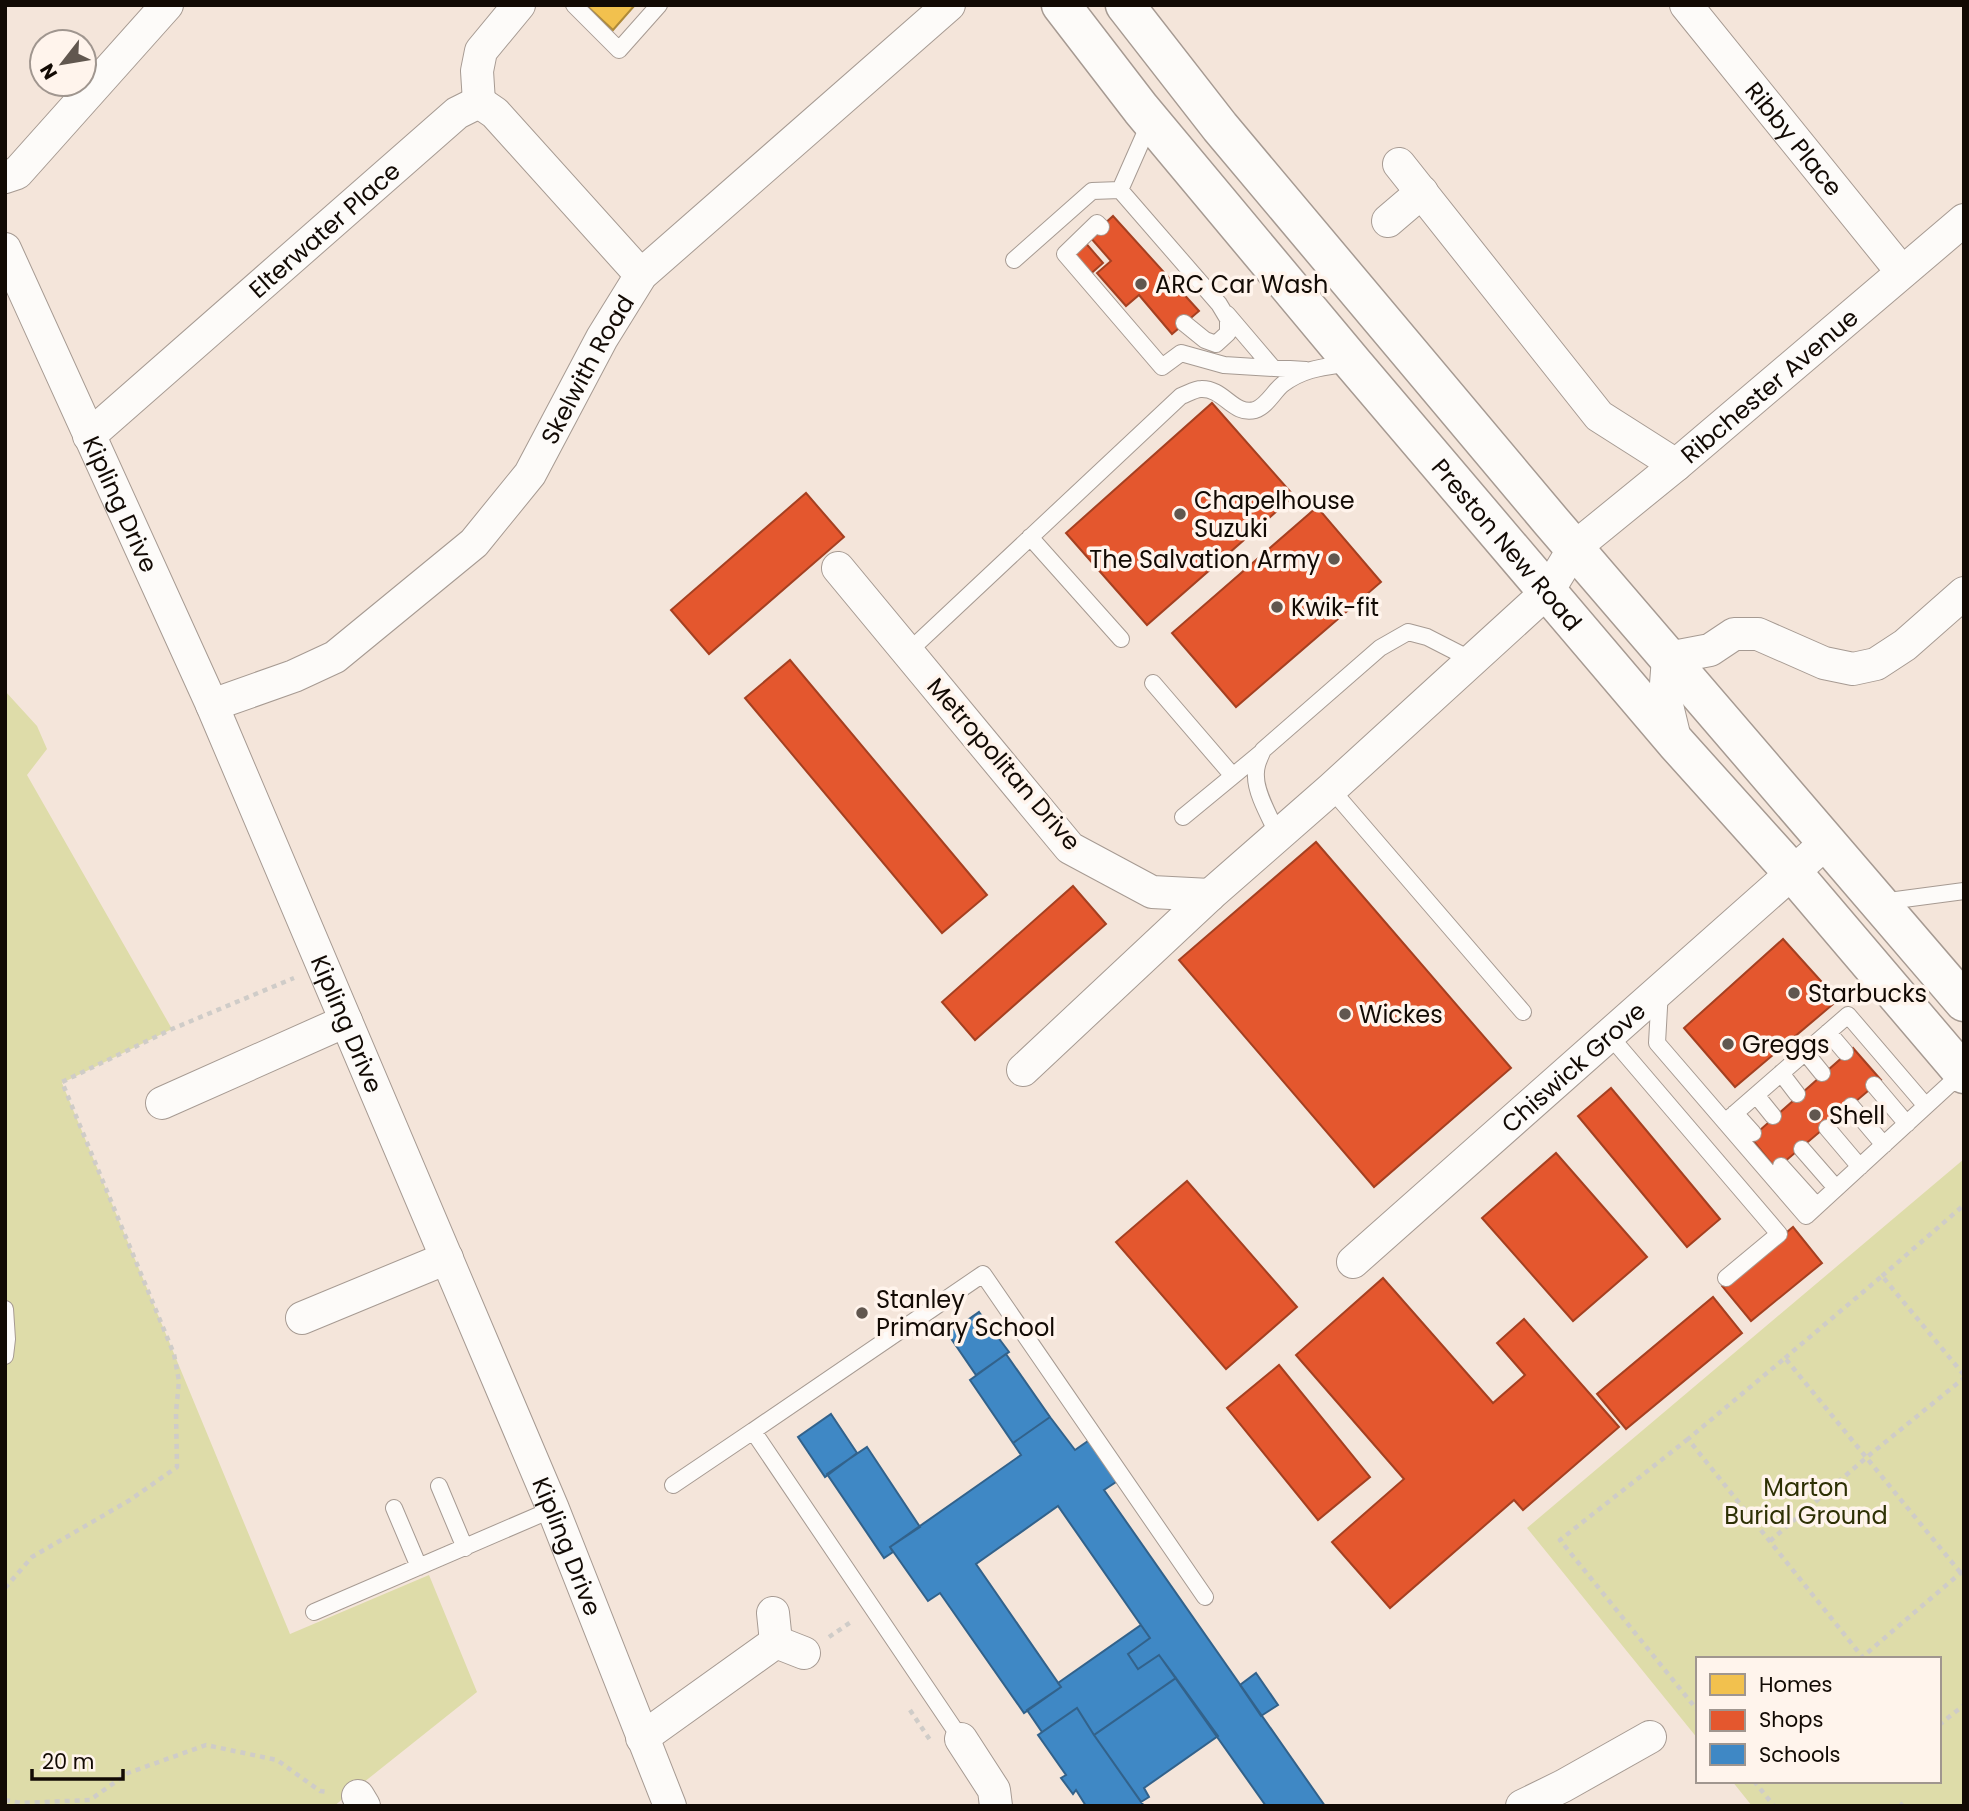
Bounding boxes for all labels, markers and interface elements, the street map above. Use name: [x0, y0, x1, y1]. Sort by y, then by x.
north arrow: [28, 28, 98, 98]
text: N: [34, 58, 64, 85]
street label: Ribby Place: [1738, 75, 1851, 203]
street label: Elterwater Place: [241, 154, 407, 305]
place label: ARC Car Wash: [1155, 268, 1328, 301]
marker: ARC Car Wash: [1133, 276, 1149, 292]
street label: Skelwith Road: [532, 288, 641, 450]
street label: Ribchester Avenue: [1674, 301, 1865, 471]
street label: Kipling Drive: [75, 430, 166, 578]
street label: Preston New Road: [1424, 451, 1590, 637]
place label: Chapelhouse Suzuki: [1194, 484, 1355, 545]
marker: Chapelhouse Suzuki: [1172, 506, 1188, 522]
place label: The Salvation Army: [1089, 543, 1320, 576]
marker: The Salvation Army: [1326, 551, 1342, 567]
place label: Kwik-fit: [1291, 591, 1379, 624]
marker: Kwik-fit: [1269, 599, 1285, 615]
street label: Metropolitan Drive: [920, 671, 1088, 857]
street label: Kipling Drive: [303, 950, 391, 1098]
place label: Starbucks: [1808, 977, 1927, 1010]
marker: Starbucks: [1786, 985, 1802, 1001]
street label: Chiswick Grove: [1494, 994, 1652, 1140]
place label: Wickes: [1359, 998, 1443, 1031]
marker: Wickes: [1337, 1006, 1353, 1022]
place label: Greggs: [1742, 1028, 1829, 1061]
marker: Greggs: [1720, 1036, 1736, 1052]
place label: Shell: [1829, 1099, 1885, 1132]
marker: Shell: [1807, 1107, 1823, 1123]
place label: Stanley Primary School: [876, 1283, 1055, 1344]
marker: Stanley Primary School: [854, 1305, 870, 1321]
park label: Marton Burial Ground: [1724, 1471, 1888, 1532]
street label: Kipling Drive: [525, 1472, 610, 1620]
legend: [1696, 1657, 1941, 1783]
text: Homes: [1759, 1670, 1833, 1699]
text: Shops: [1759, 1705, 1823, 1734]
scale bar: [32, 1738, 122, 1782]
text: Schools: [1759, 1740, 1841, 1769]
text: 20 m: [42, 1747, 95, 1776]

